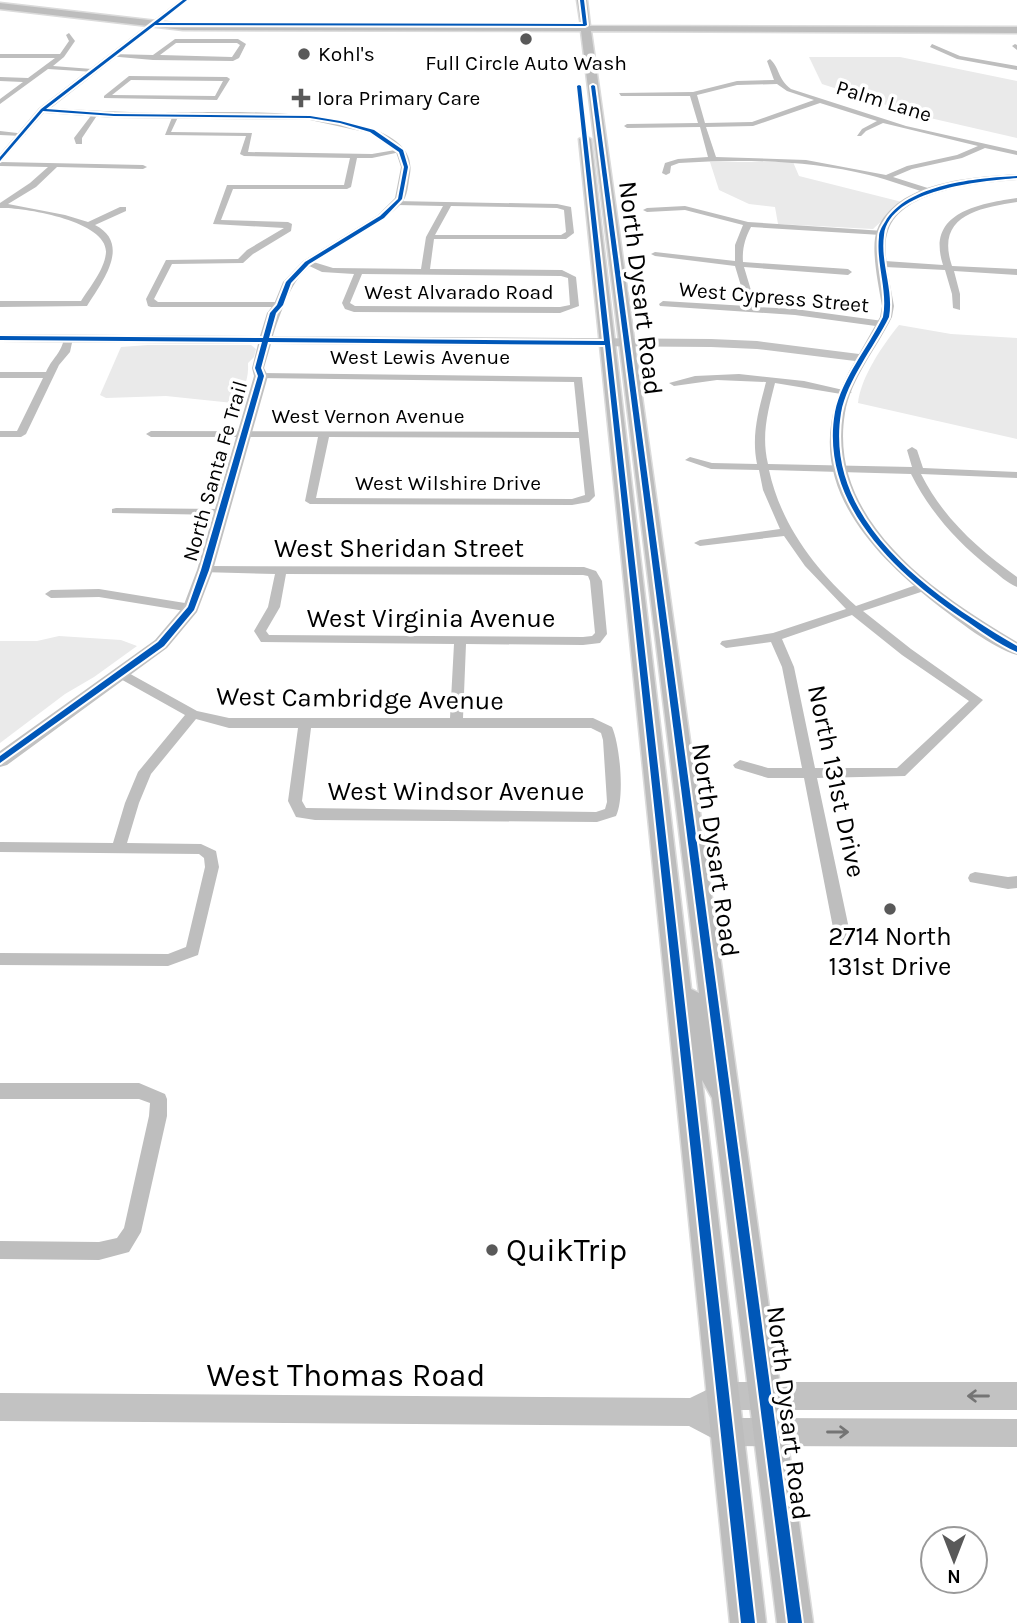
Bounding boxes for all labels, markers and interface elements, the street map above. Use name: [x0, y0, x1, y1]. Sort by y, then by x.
marker: Full Circle Auto Wash: [518, 31, 534, 47]
place label: Kohl's: [318, 42, 375, 66]
marker: Kohl's: [296, 46, 312, 62]
place label: Full Circle Auto Wash: [425, 51, 627, 75]
street label: Palm Lane: [833, 75, 935, 127]
place label: Iora Primary Care: [317, 86, 480, 110]
marker: Iora Primary Care: [291, 88, 311, 108]
street label: North Dysart Road: [612, 179, 669, 397]
street label: West Cypress Street: [678, 277, 870, 317]
street label: West Alvarado Road: [364, 280, 554, 304]
street label: West Lewis Avenue: [330, 345, 510, 369]
street label: North Santa Fe Trail: [178, 378, 252, 564]
street label: West Vernon Avenue: [271, 404, 465, 428]
street label: West Wilshire Drive: [355, 471, 541, 495]
street label: West Sheridan Street: [274, 533, 524, 564]
street label: West Virginia Avenue: [307, 603, 555, 634]
street label: West Cambridge Avenue: [216, 680, 504, 717]
street label: North 131st Drive: [801, 682, 872, 880]
street label: North Dysart Road: [685, 741, 746, 959]
street label: West Windsor Avenue: [328, 776, 584, 807]
marker: 2714 North 131st Drive: [882, 901, 898, 917]
place label: 2714 North 131st Drive: [828, 921, 952, 982]
place label: QuikTrip: [506, 1232, 627, 1269]
marker: QuikTrip: [484, 1242, 500, 1258]
street label: North Dysart Road: [760, 1304, 817, 1522]
street label: West Thomas Road: [207, 1357, 485, 1394]
one-way arrow: [966, 1389, 989, 1403]
one-way arrow: [826, 1425, 849, 1439]
north arrow: [919, 1525, 989, 1595]
text: N: [947, 1565, 961, 1587]

